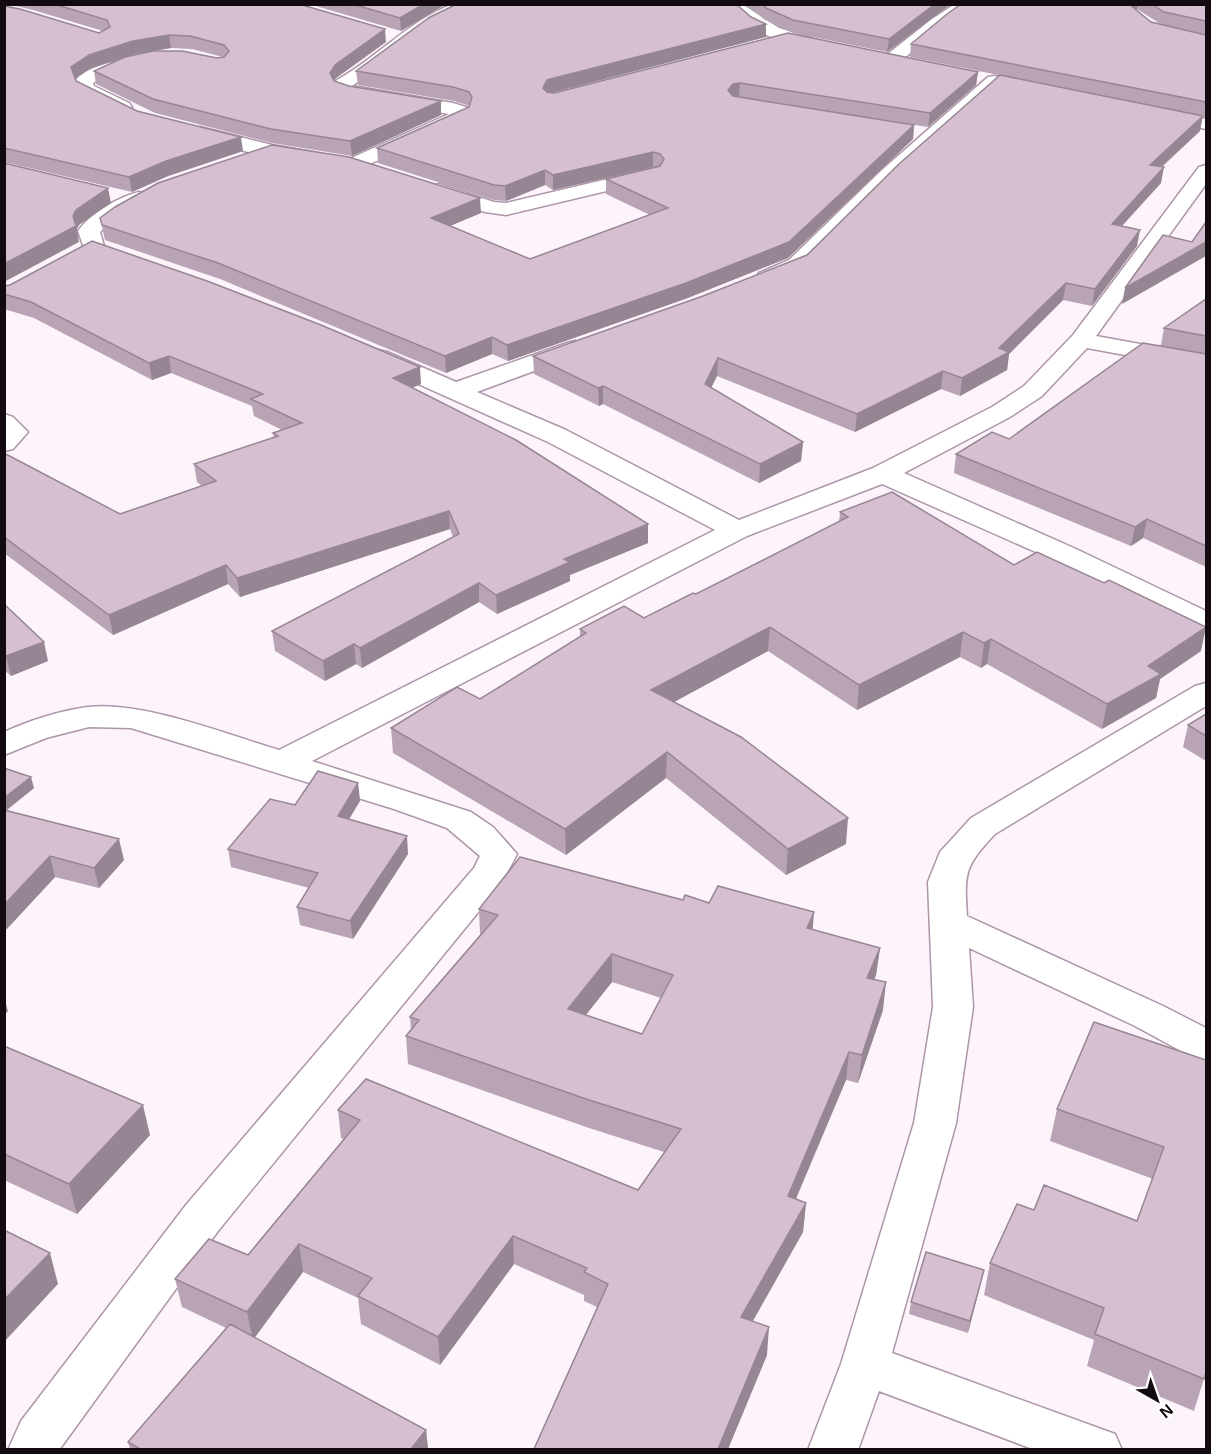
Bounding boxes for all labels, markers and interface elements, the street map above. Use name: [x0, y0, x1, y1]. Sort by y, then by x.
north arrow: [1127, 1370, 1187, 1430]
text: N: [1156, 1401, 1176, 1421]

